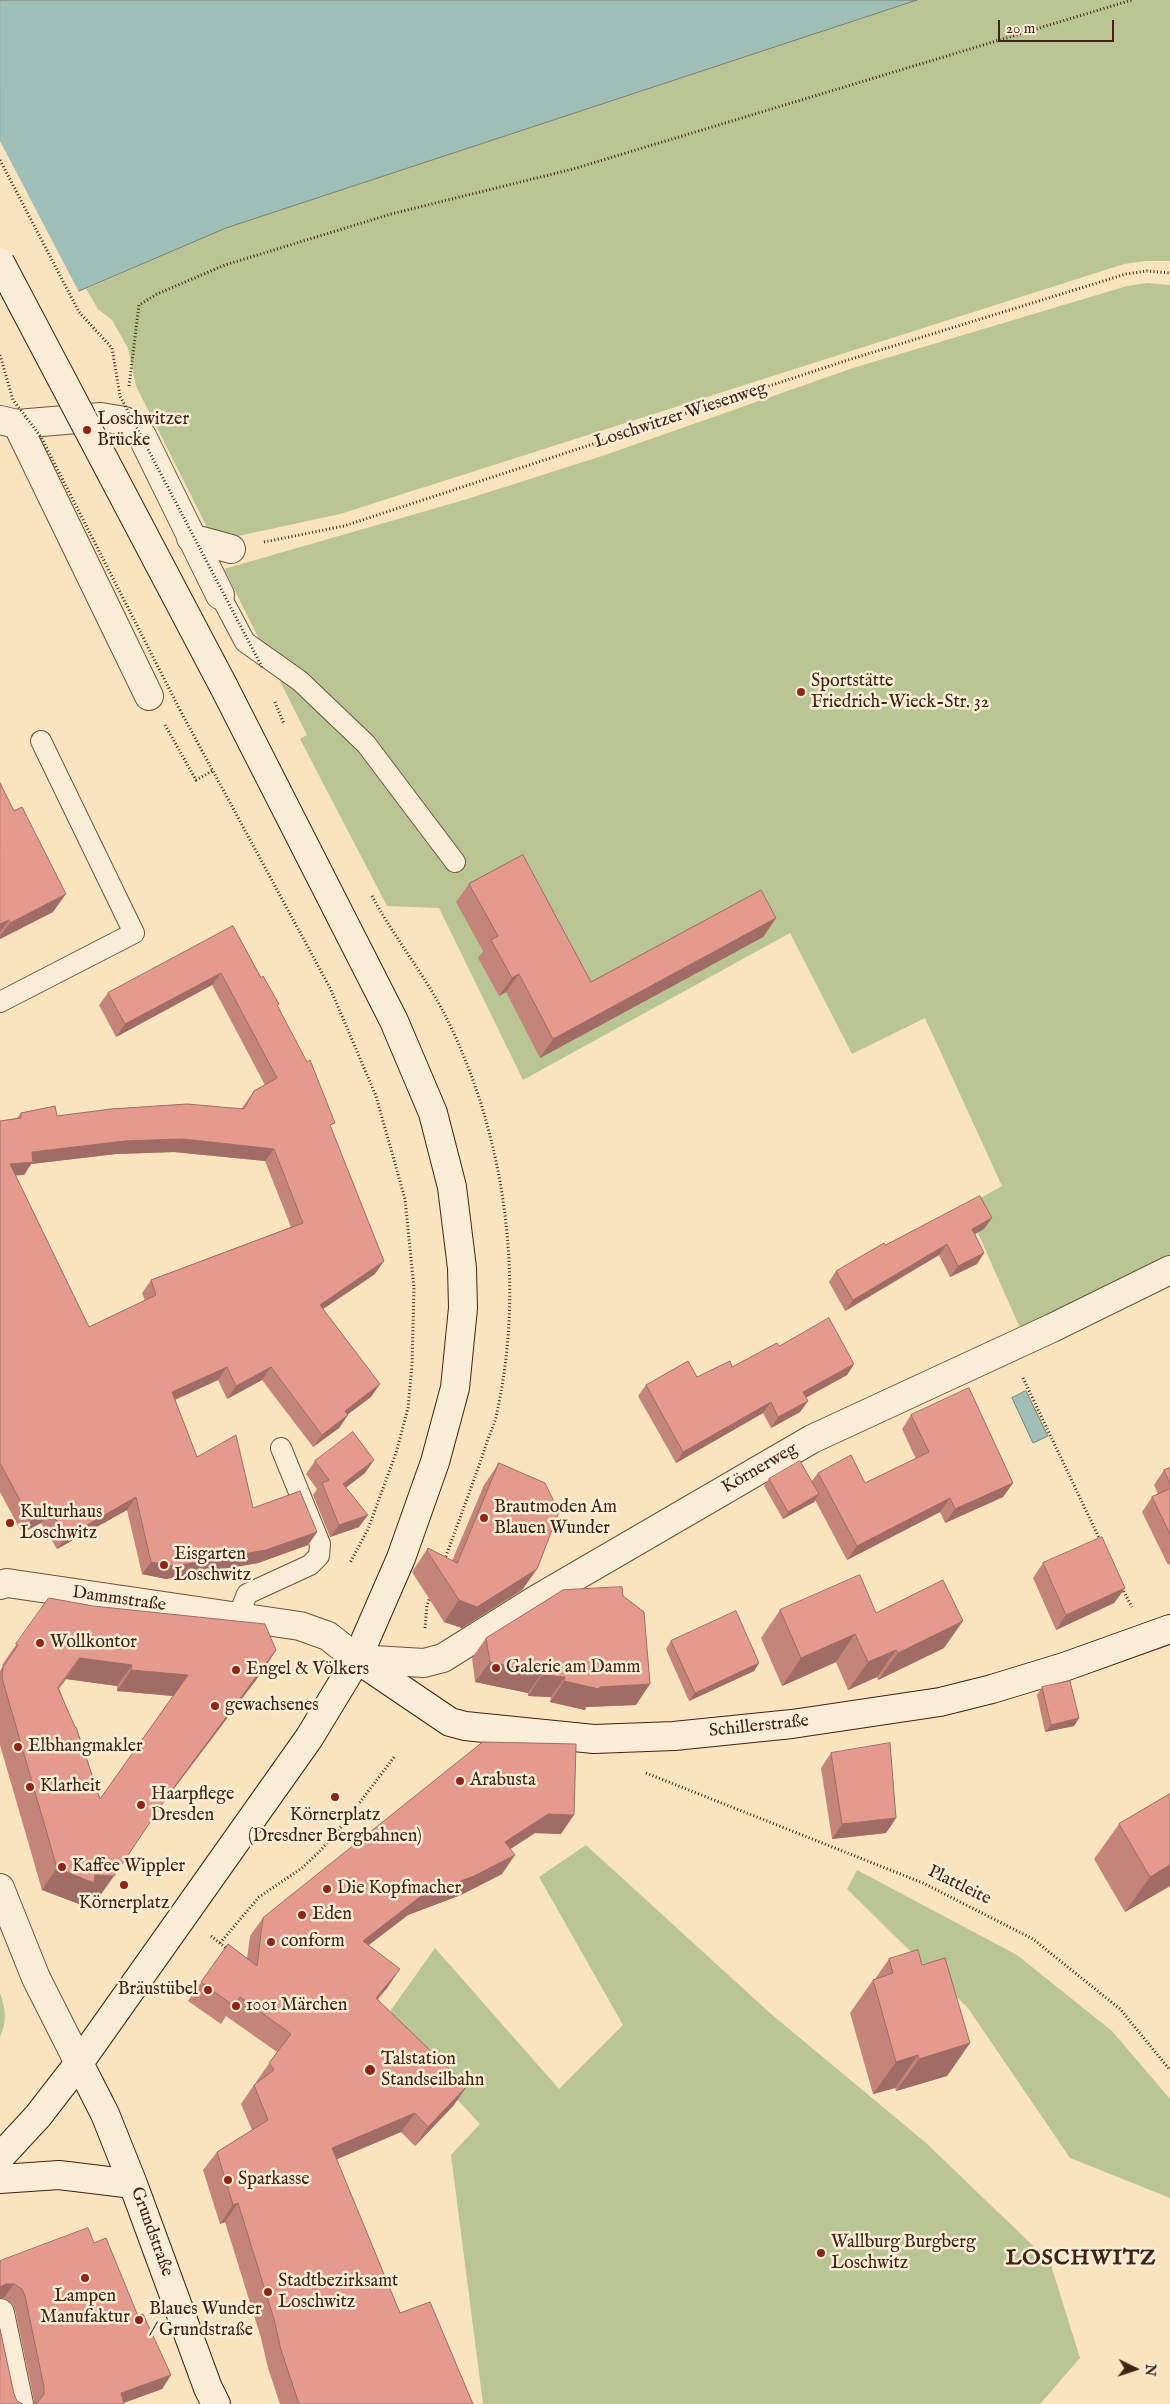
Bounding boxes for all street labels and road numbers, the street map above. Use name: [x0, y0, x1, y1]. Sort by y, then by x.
street label: Loschwitzer Wiesenweg: [592, 378, 770, 454]
street label: Körnerweg: [718, 1439, 802, 1499]
street label: Dammstraße: [71, 1583, 167, 1617]
street label: Schillerstraße: [708, 1711, 810, 1743]
street label: Plattleite: [924, 1861, 994, 1911]
street label: Grundstraße: [125, 2184, 177, 2280]

